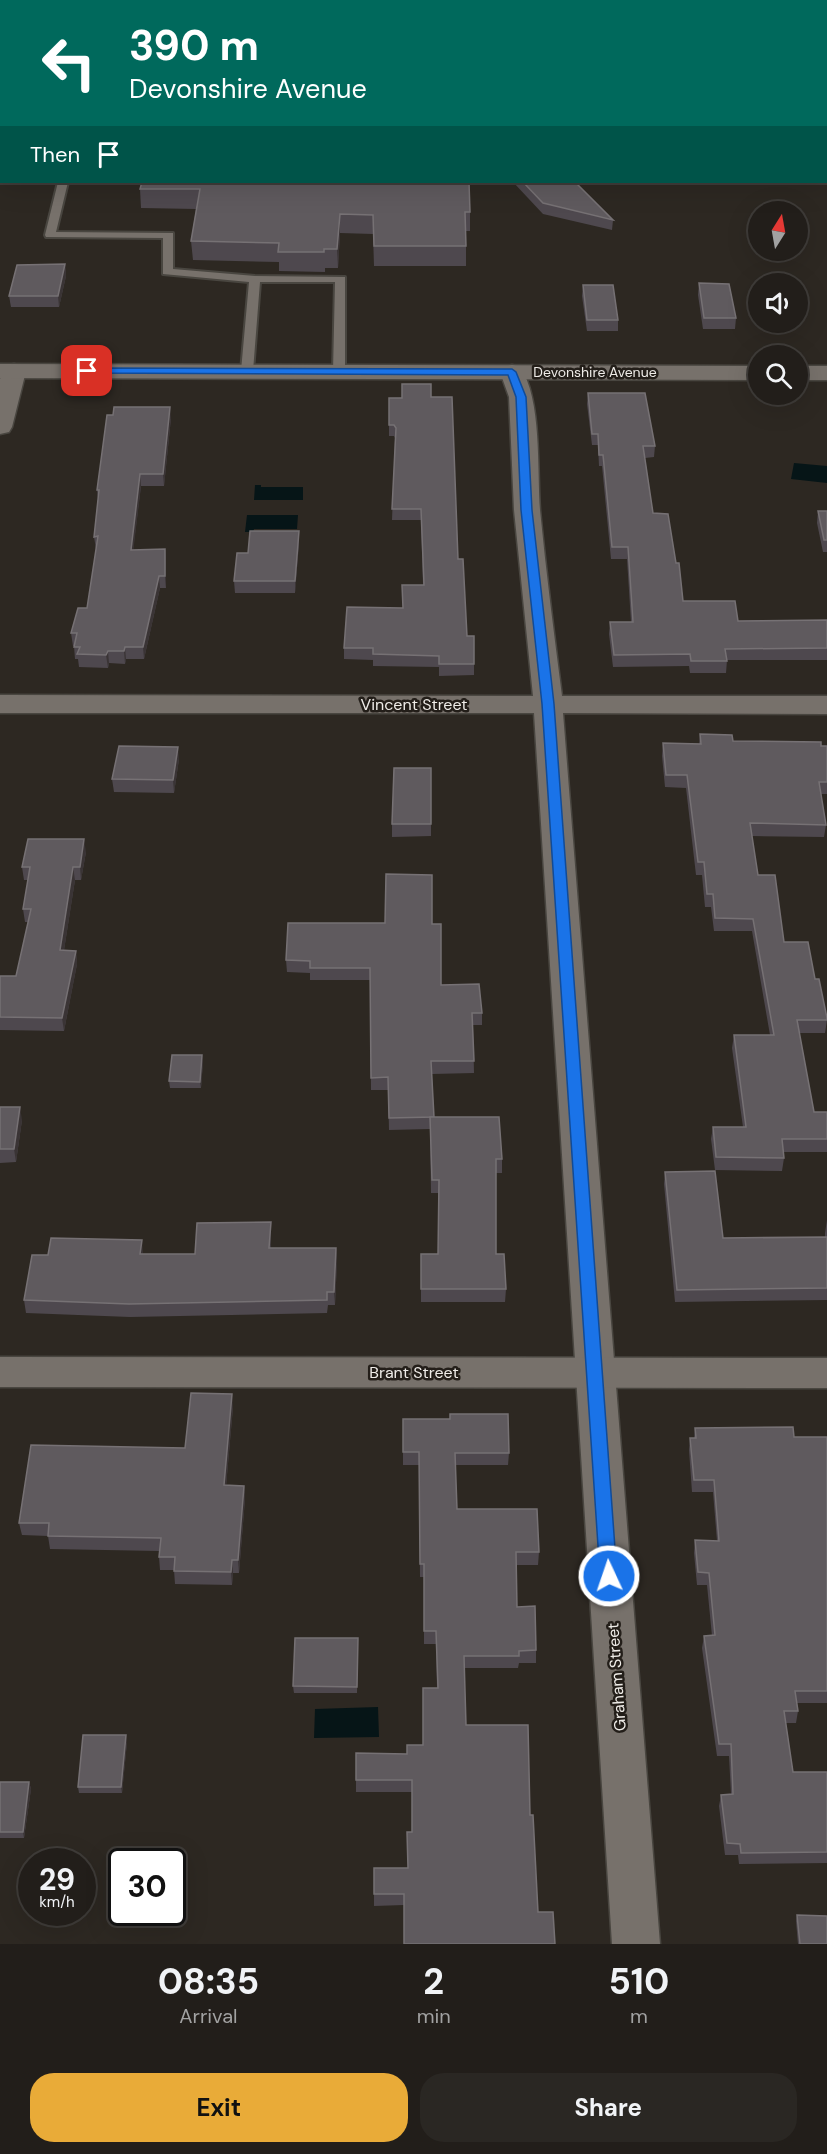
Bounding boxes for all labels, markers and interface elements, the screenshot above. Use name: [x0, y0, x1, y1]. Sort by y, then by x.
text: 390 m: [129, 18, 259, 73]
icon: left: [30, 24, 108, 102]
text: Devonshire Avenue: [129, 71, 367, 106]
icon: arrive: [92, 138, 125, 171]
text: Then: [30, 140, 80, 169]
north arrow: [748, 201, 808, 261]
map controls: [748, 201, 808, 405]
button: sound: [748, 273, 808, 333]
pin: [61, 345, 112, 396]
button: search: [748, 345, 808, 405]
icon: arrive: [70, 354, 103, 387]
street label: Devonshire Avenue: [533, 363, 657, 381]
street label: Vincent Street: [360, 694, 468, 715]
street label: Brant Street: [369, 1362, 459, 1383]
position arrow: [577, 1544, 641, 1608]
street label: Graham Street: [602, 1622, 631, 1732]
speed limit sign: 30: [108, 1848, 186, 1926]
text: 29: [39, 1860, 75, 1899]
text: km/h: [39, 1892, 75, 1912]
text: 08:35: [158, 1958, 259, 2005]
text: 2: [423, 1958, 444, 2005]
text: 510: [608, 1958, 669, 2005]
text: Arrival: [179, 2003, 237, 2029]
text: min: [417, 2003, 451, 2029]
text: m: [630, 2003, 648, 2029]
button: Exit: [30, 2073, 408, 2142]
button: Share: [420, 2073, 797, 2142]

